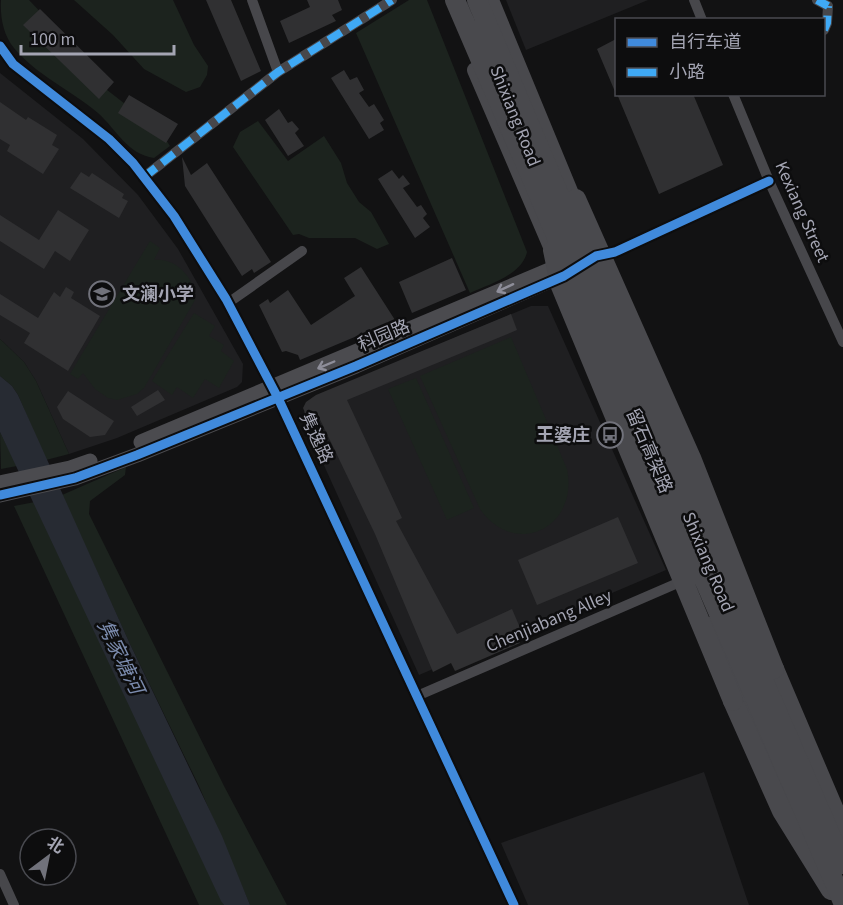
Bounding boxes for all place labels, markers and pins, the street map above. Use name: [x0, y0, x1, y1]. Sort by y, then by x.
school or university icon: 文澜小学: [87, 279, 117, 309]
place label: 文澜小学: [122, 282, 194, 307]
bus stop icon: 王婆庄: [595, 420, 625, 450]
place label: 王婆庄: [536, 423, 590, 448]

